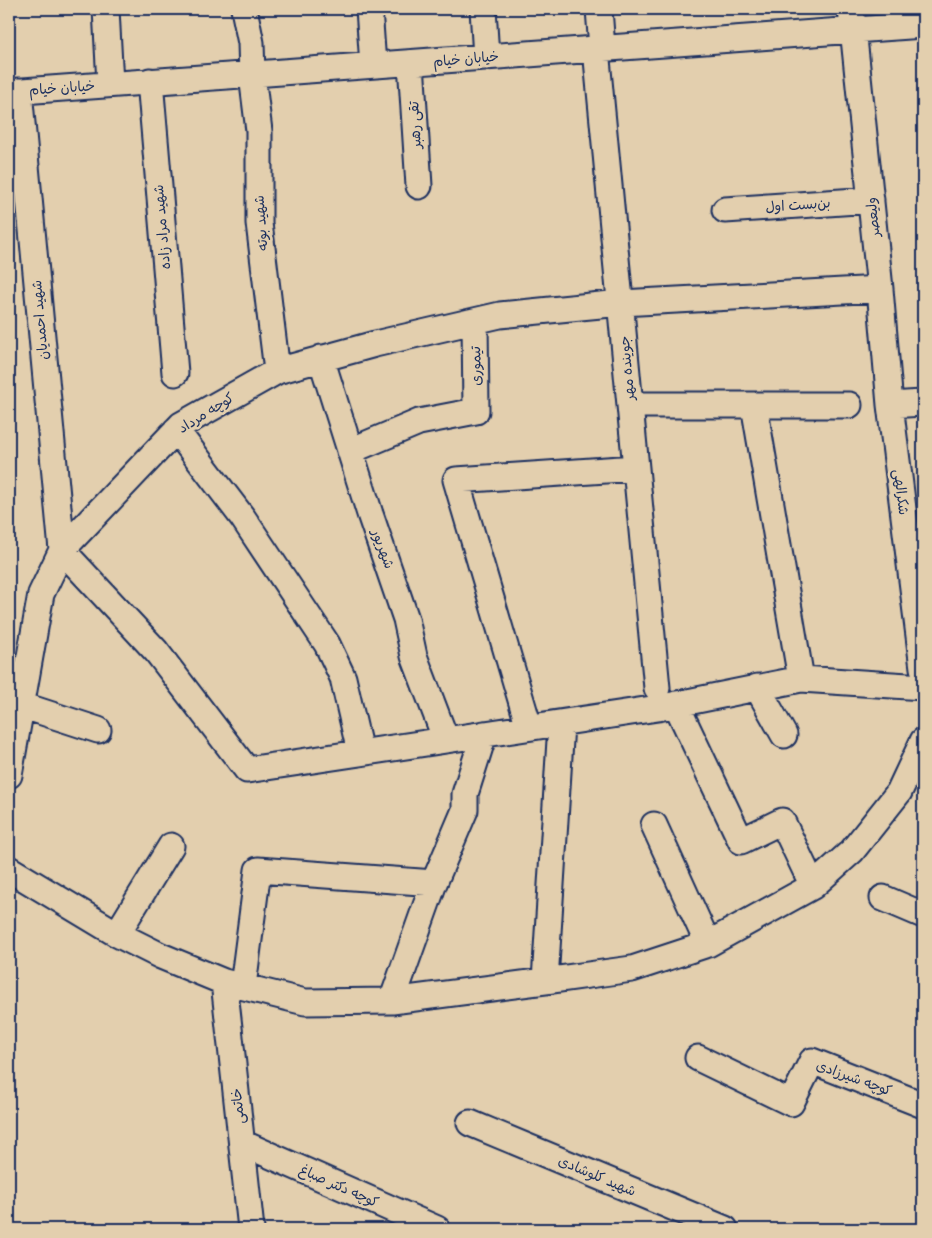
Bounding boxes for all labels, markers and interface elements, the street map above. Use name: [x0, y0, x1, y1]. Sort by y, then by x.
street label: خیابان خیام: [432, 48, 500, 72]
street label: خیابان خیام: [28, 77, 96, 101]
street label: تقی رهبر: [405, 100, 425, 150]
street label: شهید مراد زاده: [150, 184, 174, 270]
street label: بن‌بست اول: [765, 194, 831, 216]
street label: شهید بوته: [251, 195, 271, 251]
street label: ولیعصر: [862, 196, 884, 239]
street label: شهید احمدیان: [28, 279, 52, 361]
street label: جوینده مهر: [616, 335, 638, 402]
street label: تیموری: [467, 345, 485, 386]
street label: کوچه مرداد: [175, 389, 238, 438]
street label: شکرالهی: [890, 468, 912, 516]
street label: شهریور: [368, 526, 398, 571]
street label: کوچه شیرزادی: [813, 1056, 894, 1100]
street label: خاتمی: [228, 1087, 248, 1125]
street label: شهید کلوشادی: [555, 1152, 638, 1201]
street label: کوچه دکتر صباغ: [296, 1161, 381, 1212]

